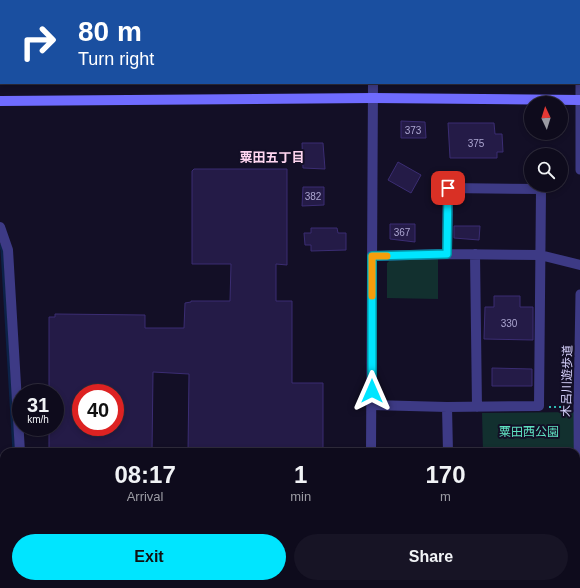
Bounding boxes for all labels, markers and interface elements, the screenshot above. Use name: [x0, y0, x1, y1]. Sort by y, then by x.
icon: right: [12, 16, 64, 68]
text: 80 m: [78, 16, 142, 47]
text: Turn right: [78, 49, 154, 69]
north arrow: [524, 96, 568, 140]
map controls: [524, 96, 568, 192]
house number: 373: [405, 125, 422, 136]
house number: 375: [468, 138, 485, 149]
button: search: [524, 148, 568, 192]
district label: 粟田五丁目: [239, 150, 305, 165]
pin: [431, 171, 465, 205]
icon: arrive: [437, 177, 459, 199]
house number: 382: [305, 191, 322, 202]
house number: 367: [394, 227, 411, 238]
house number: 330: [501, 318, 518, 329]
street label: 木呂川遊歩道: [559, 345, 575, 417]
position arrow: [351, 370, 393, 412]
speed limit sign: 40: [72, 384, 124, 436]
text: 31: [27, 394, 49, 416]
text: km/h: [27, 414, 49, 425]
park label: 粟田西公園: [499, 425, 559, 439]
text: 08:17: [114, 461, 176, 488]
text: 1: [294, 461, 307, 488]
text: 170: [426, 461, 466, 488]
text: Arrival: [127, 489, 164, 504]
text: min: [290, 489, 311, 504]
text: m: [440, 489, 451, 504]
button: Exit: [12, 534, 286, 580]
button: Share: [294, 534, 568, 580]

